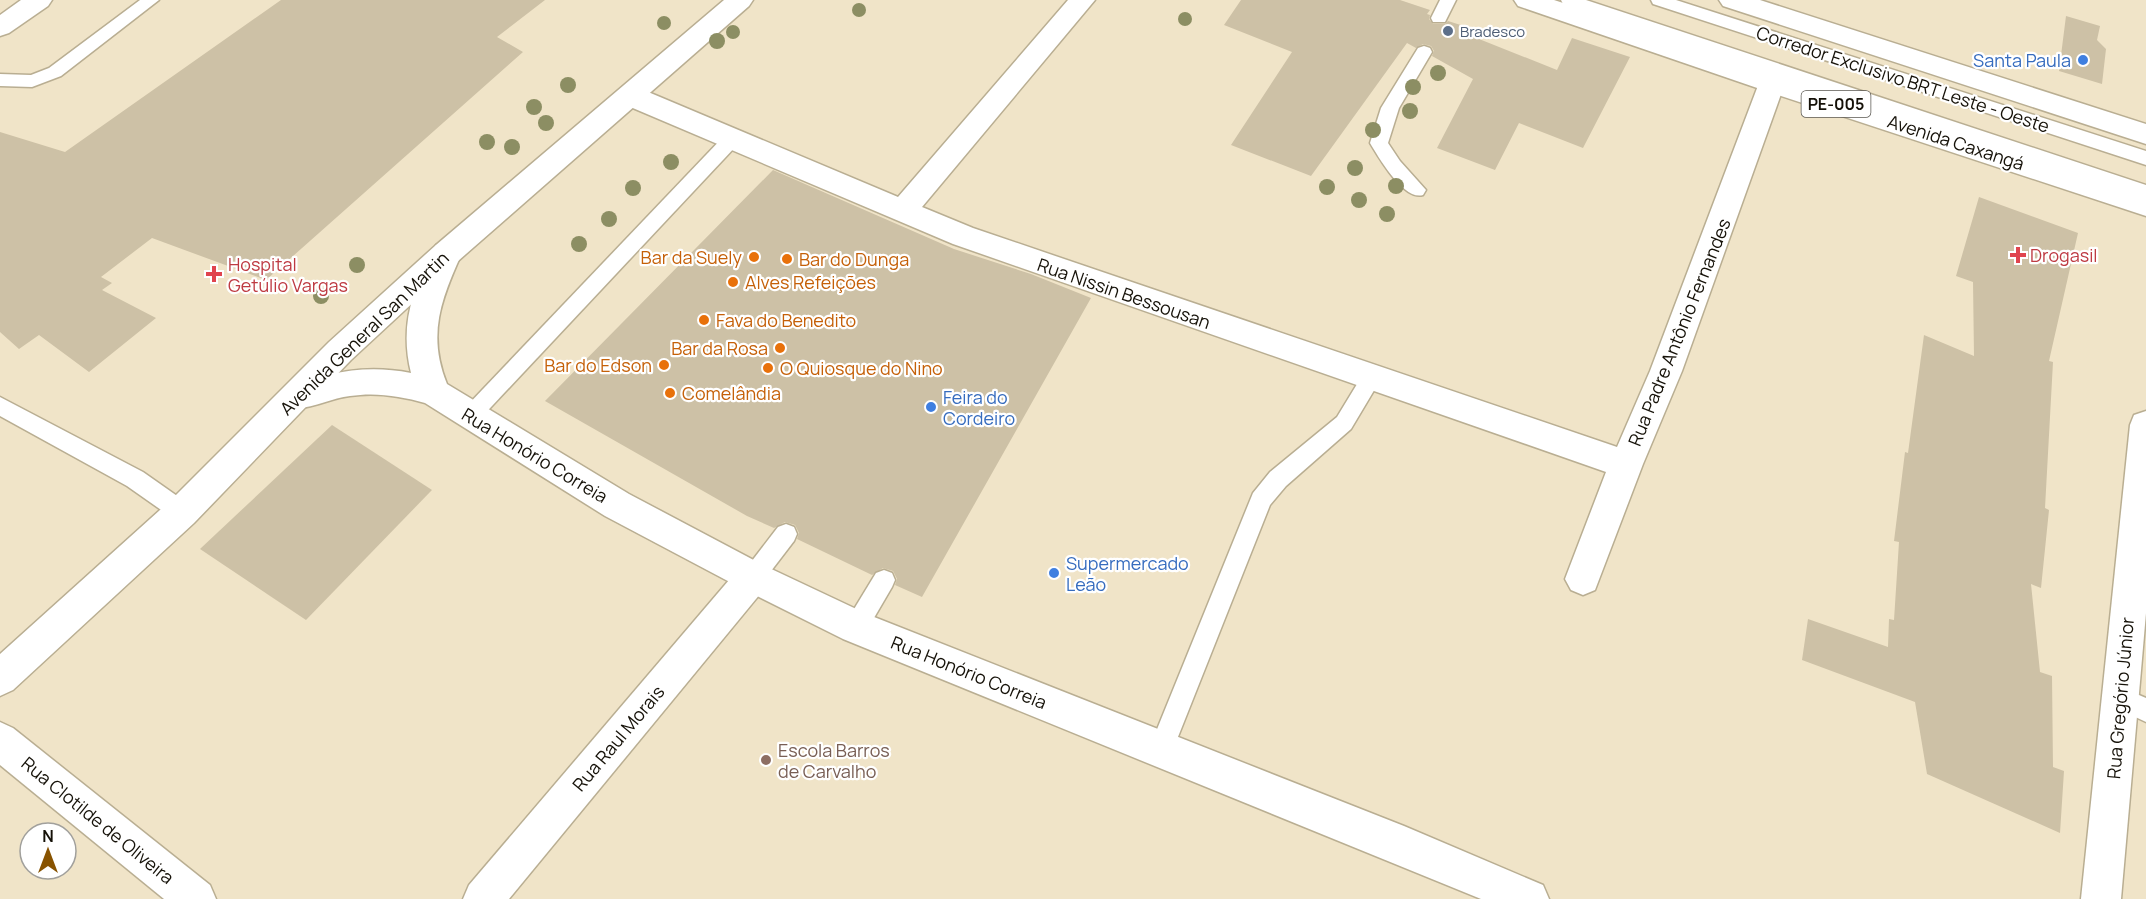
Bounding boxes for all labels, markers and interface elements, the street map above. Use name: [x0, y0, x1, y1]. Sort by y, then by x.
street label: Corredor Exclusivo BRT Leste - Oeste: [1753, 20, 2053, 138]
place label: Bradesco: [1460, 21, 1525, 42]
marker: Bradesco: [1441, 24, 1455, 38]
place label: Santa Paula: [1973, 48, 2071, 72]
marker: Santa Paula: [2076, 53, 2090, 67]
road number: PE-005: [1802, 91, 1870, 117]
street label: Avenida Caxangá: [1885, 109, 2027, 175]
street label: Rua Padre Antônio Fernandes: [1622, 215, 1736, 449]
place label: Drogasil: [2030, 243, 2098, 267]
place label: Bar da Suely: [641, 245, 742, 269]
street label: Avenida General San Martin: [274, 246, 454, 420]
place label: Bar do Dunga: [799, 247, 909, 271]
marker: Drogasil: [2011, 248, 2025, 262]
marker: Bar da Suely: [747, 250, 761, 264]
place label: Hospital Getúlio Vargas: [228, 252, 348, 297]
marker: Bar do Dunga: [780, 252, 794, 266]
street label: Rua Nissin Bessousan: [1034, 252, 1214, 334]
marker: Hospital Getúlio Vargas: [205, 265, 223, 283]
place label: Alves Refeições: [745, 270, 876, 294]
marker: Alves Refeições: [726, 275, 740, 289]
place label: Fava do Benedito: [716, 308, 856, 332]
marker: Fava do Benedito: [697, 313, 711, 327]
place label: Bar da Rosa: [671, 336, 768, 360]
marker: Bar da Rosa: [773, 341, 787, 355]
place label: Bar do Edson: [544, 353, 652, 377]
place label: O Quiosque do Nino: [780, 356, 943, 380]
marker: Bar do Edson: [657, 358, 671, 372]
marker: O Quiosque do Nino: [761, 361, 775, 375]
place label: Comelândia: [682, 381, 781, 405]
place label: Feira do Cordeiro: [943, 385, 1015, 430]
marker: Comelândia: [663, 386, 677, 400]
marker: Feira do Cordeiro: [924, 400, 938, 414]
street label: Rua Honório Correia: [458, 402, 612, 508]
place label: Supermercado Leão: [1066, 551, 1189, 596]
marker: Supermercado Leão: [1047, 566, 1061, 580]
street label: Rua Gregório Júnior: [2101, 616, 2139, 780]
street label: Rua Honório Correia: [888, 630, 1050, 714]
street label: Rua Raul Morais: [567, 680, 669, 796]
place label: Escola Barros de Carvalho: [778, 738, 890, 783]
street label: Rua Clotilde de Oliveira: [17, 751, 179, 889]
marker: Escola Barros de Carvalho: [759, 753, 773, 767]
north arrow: [18, 821, 78, 881]
text: N: [42, 825, 54, 847]

